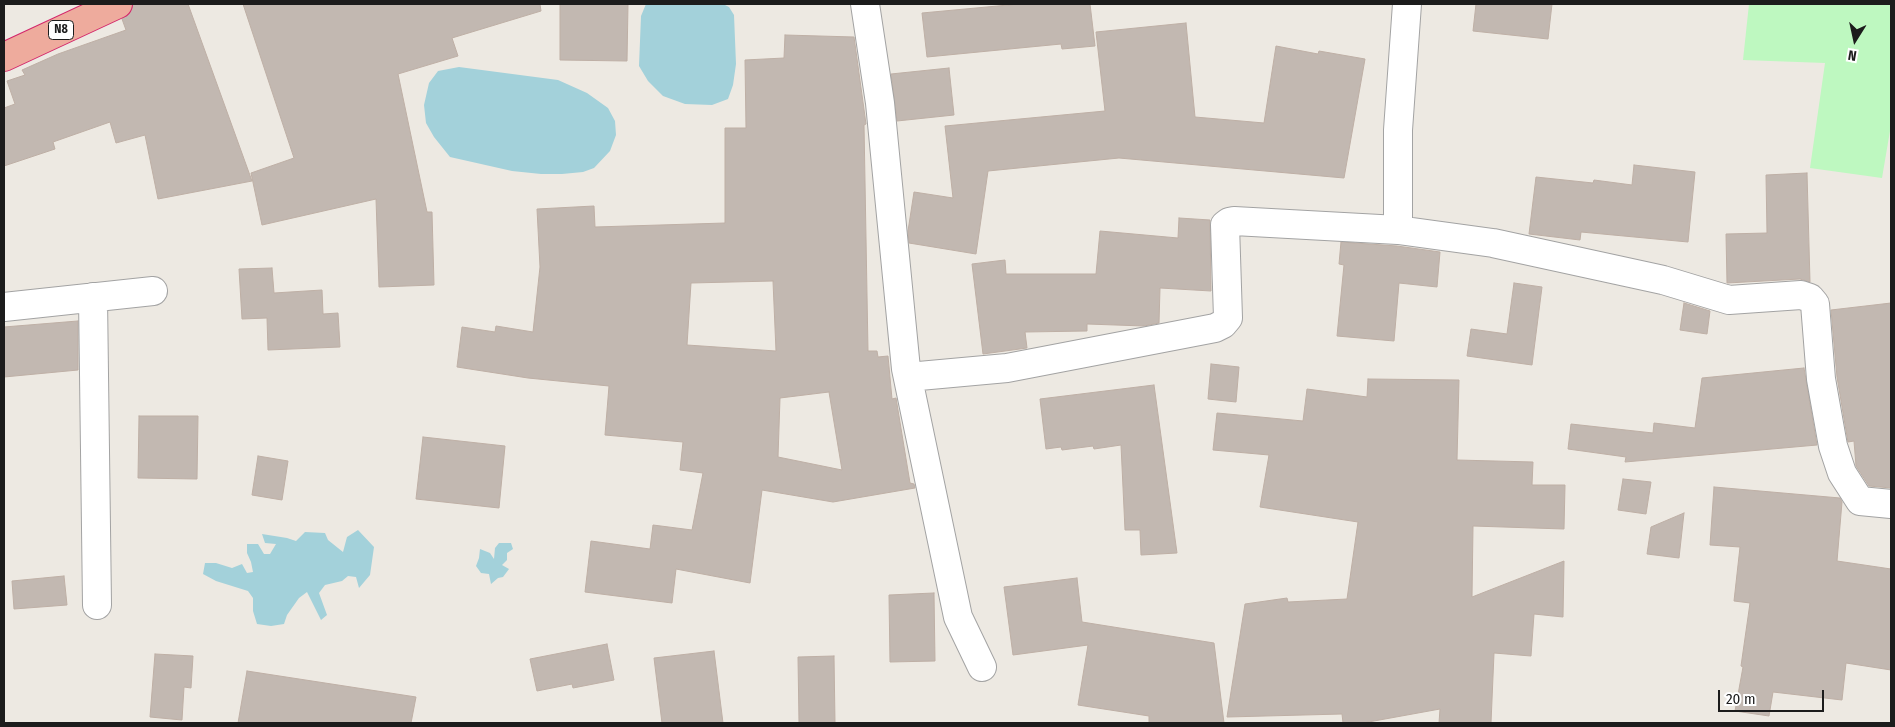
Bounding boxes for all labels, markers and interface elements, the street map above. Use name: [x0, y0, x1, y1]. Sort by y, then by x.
north arrow: [1830, 15, 1880, 65]
road number: N8: [48, 20, 74, 40]
text: N: [1847, 46, 1858, 64]
scale bar: [1720, 680, 1826, 712]
text: 20 m: [1726, 690, 1756, 708]

